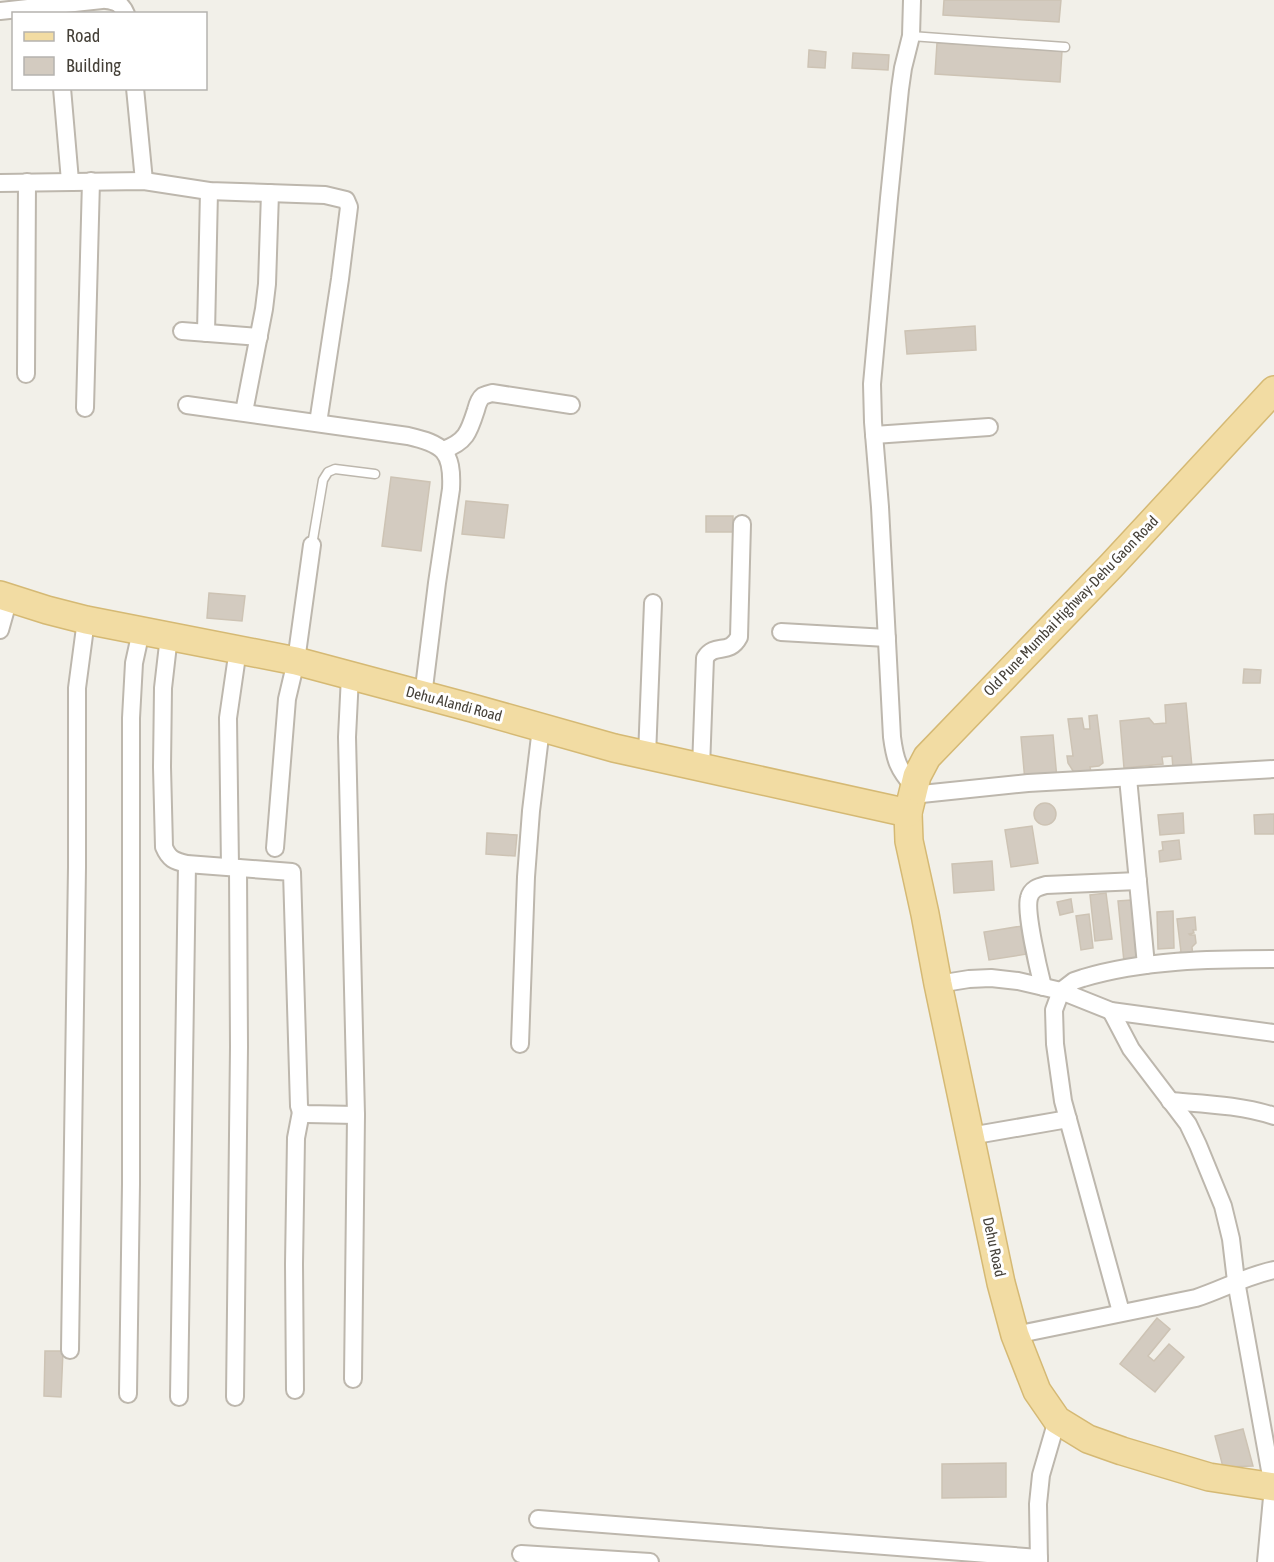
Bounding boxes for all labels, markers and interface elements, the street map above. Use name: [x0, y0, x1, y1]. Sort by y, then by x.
legend: [12, 12, 207, 90]
text: Road: [66, 25, 100, 46]
text: Building: [66, 55, 121, 76]
street label: Old Pune Mumbai Highway-Dehu Gaon Road: [980, 512, 1161, 699]
street label: Dehu Alandi Road: [404, 683, 504, 724]
street label: Dehu Road: [980, 1216, 1009, 1278]

